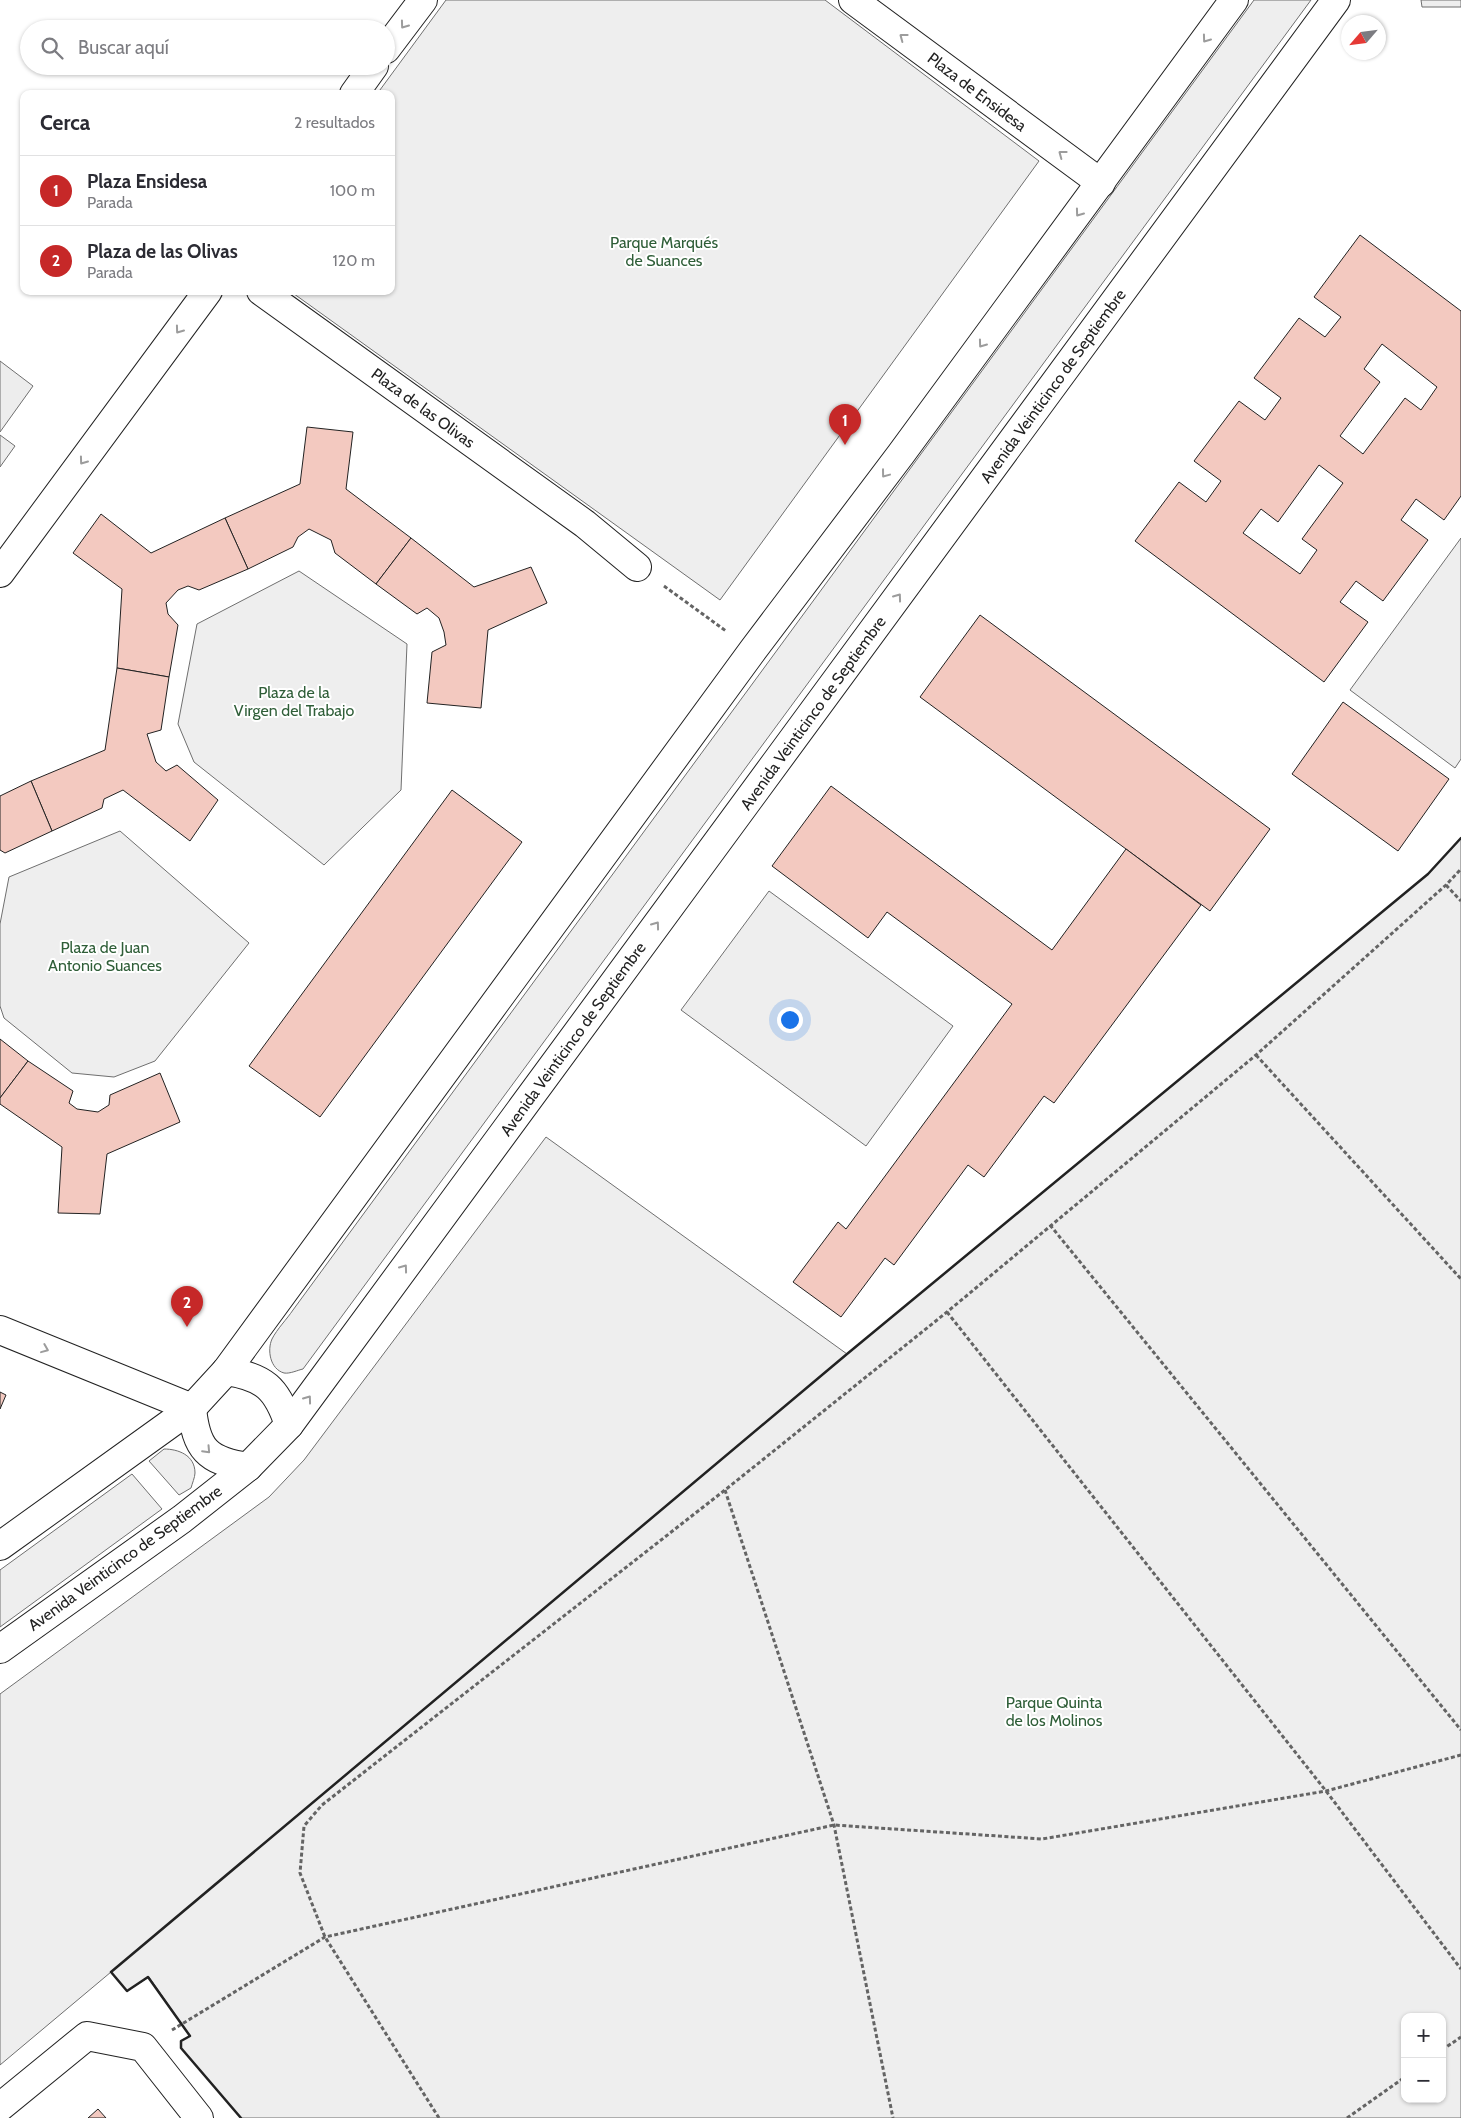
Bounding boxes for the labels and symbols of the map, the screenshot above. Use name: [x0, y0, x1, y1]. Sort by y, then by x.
north arrow: [1341, 15, 1386, 60]
one-way arrow: [402, 19, 410, 28]
one-way arrow: [1203, 33, 1211, 42]
one-way arrow: [900, 34, 909, 42]
street label: Plaza de Ensidesa: [924, 49, 1031, 136]
one-way arrow: [1058, 151, 1068, 160]
one-way arrow: [1076, 207, 1085, 217]
park label: Parque Marqués de Suances: [610, 233, 718, 270]
street label: Avenida Veinticinco de Septiembre: [976, 285, 1130, 487]
one-way arrow: [176, 325, 186, 334]
one-way arrow: [980, 338, 988, 347]
street label: Plaza de las Olivas: [368, 364, 479, 452]
pin: 1: [829, 404, 861, 445]
one-way arrow: [80, 455, 89, 465]
one-way arrow: [883, 468, 891, 477]
one-way arrow: [892, 593, 901, 603]
street label: Avenida Veinticinco de Septiembre: [736, 612, 890, 814]
park label: Plaza de la Virgen del Trabajo: [234, 683, 354, 720]
one-way arrow: [650, 922, 659, 931]
park label: Plaza de Juan Antonio Suances: [48, 938, 162, 975]
street label: Avenida Veinticinco de Septiembre: [496, 938, 650, 1140]
your location: [777, 1007, 803, 1033]
one-way arrow: [398, 1264, 407, 1274]
pin: 2: [171, 1286, 203, 1327]
one-way arrow: [40, 1342, 49, 1353]
one-way arrow: [302, 1395, 311, 1405]
one-way arrow: [202, 1444, 211, 1453]
street label: Avenida Veinticinco de Septiembre: [24, 1481, 226, 1635]
park label: Parque Quinta de los Molinos: [1006, 1693, 1103, 1730]

